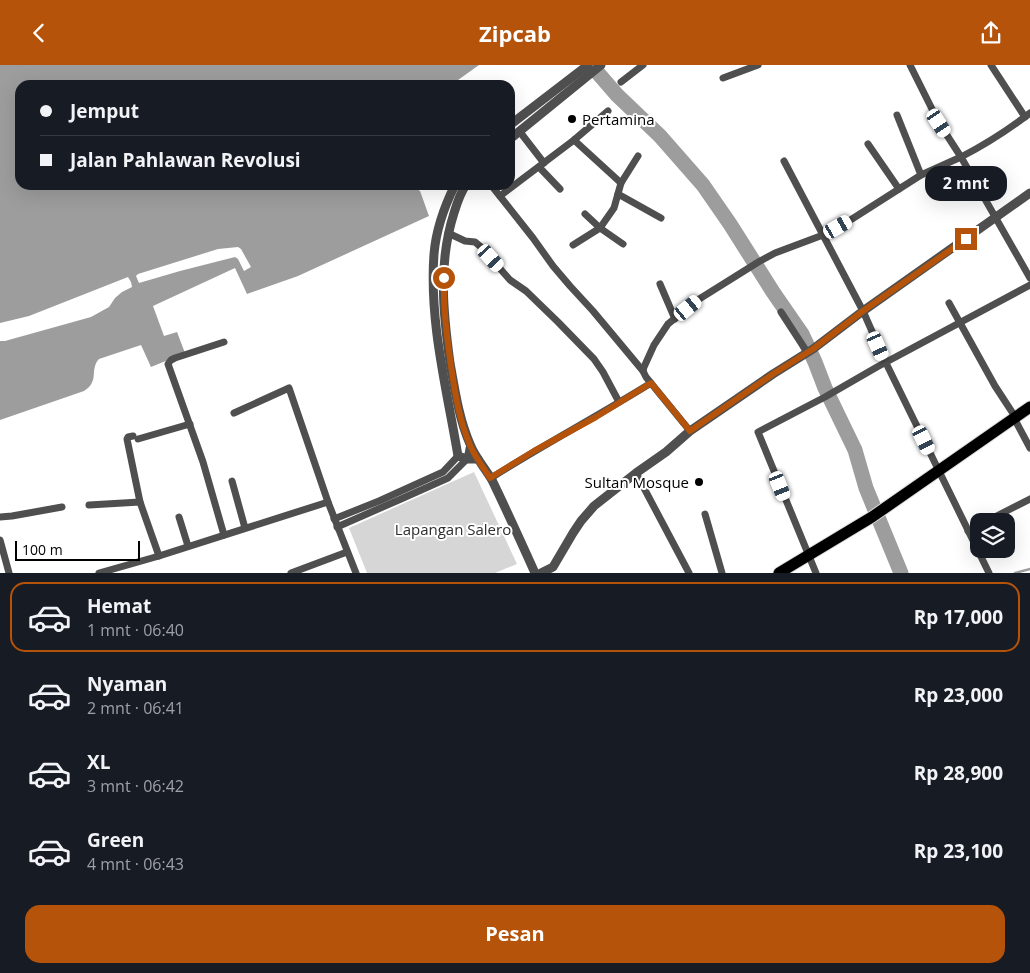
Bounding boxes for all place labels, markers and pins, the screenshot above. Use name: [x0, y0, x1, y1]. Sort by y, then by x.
place label: Pertamina: [582, 109, 654, 129]
marker: Pertamina: [566, 113, 578, 125]
place label: Sultan Mosque: [585, 472, 689, 492]
marker: Sultan Mosque: [693, 476, 705, 488]

